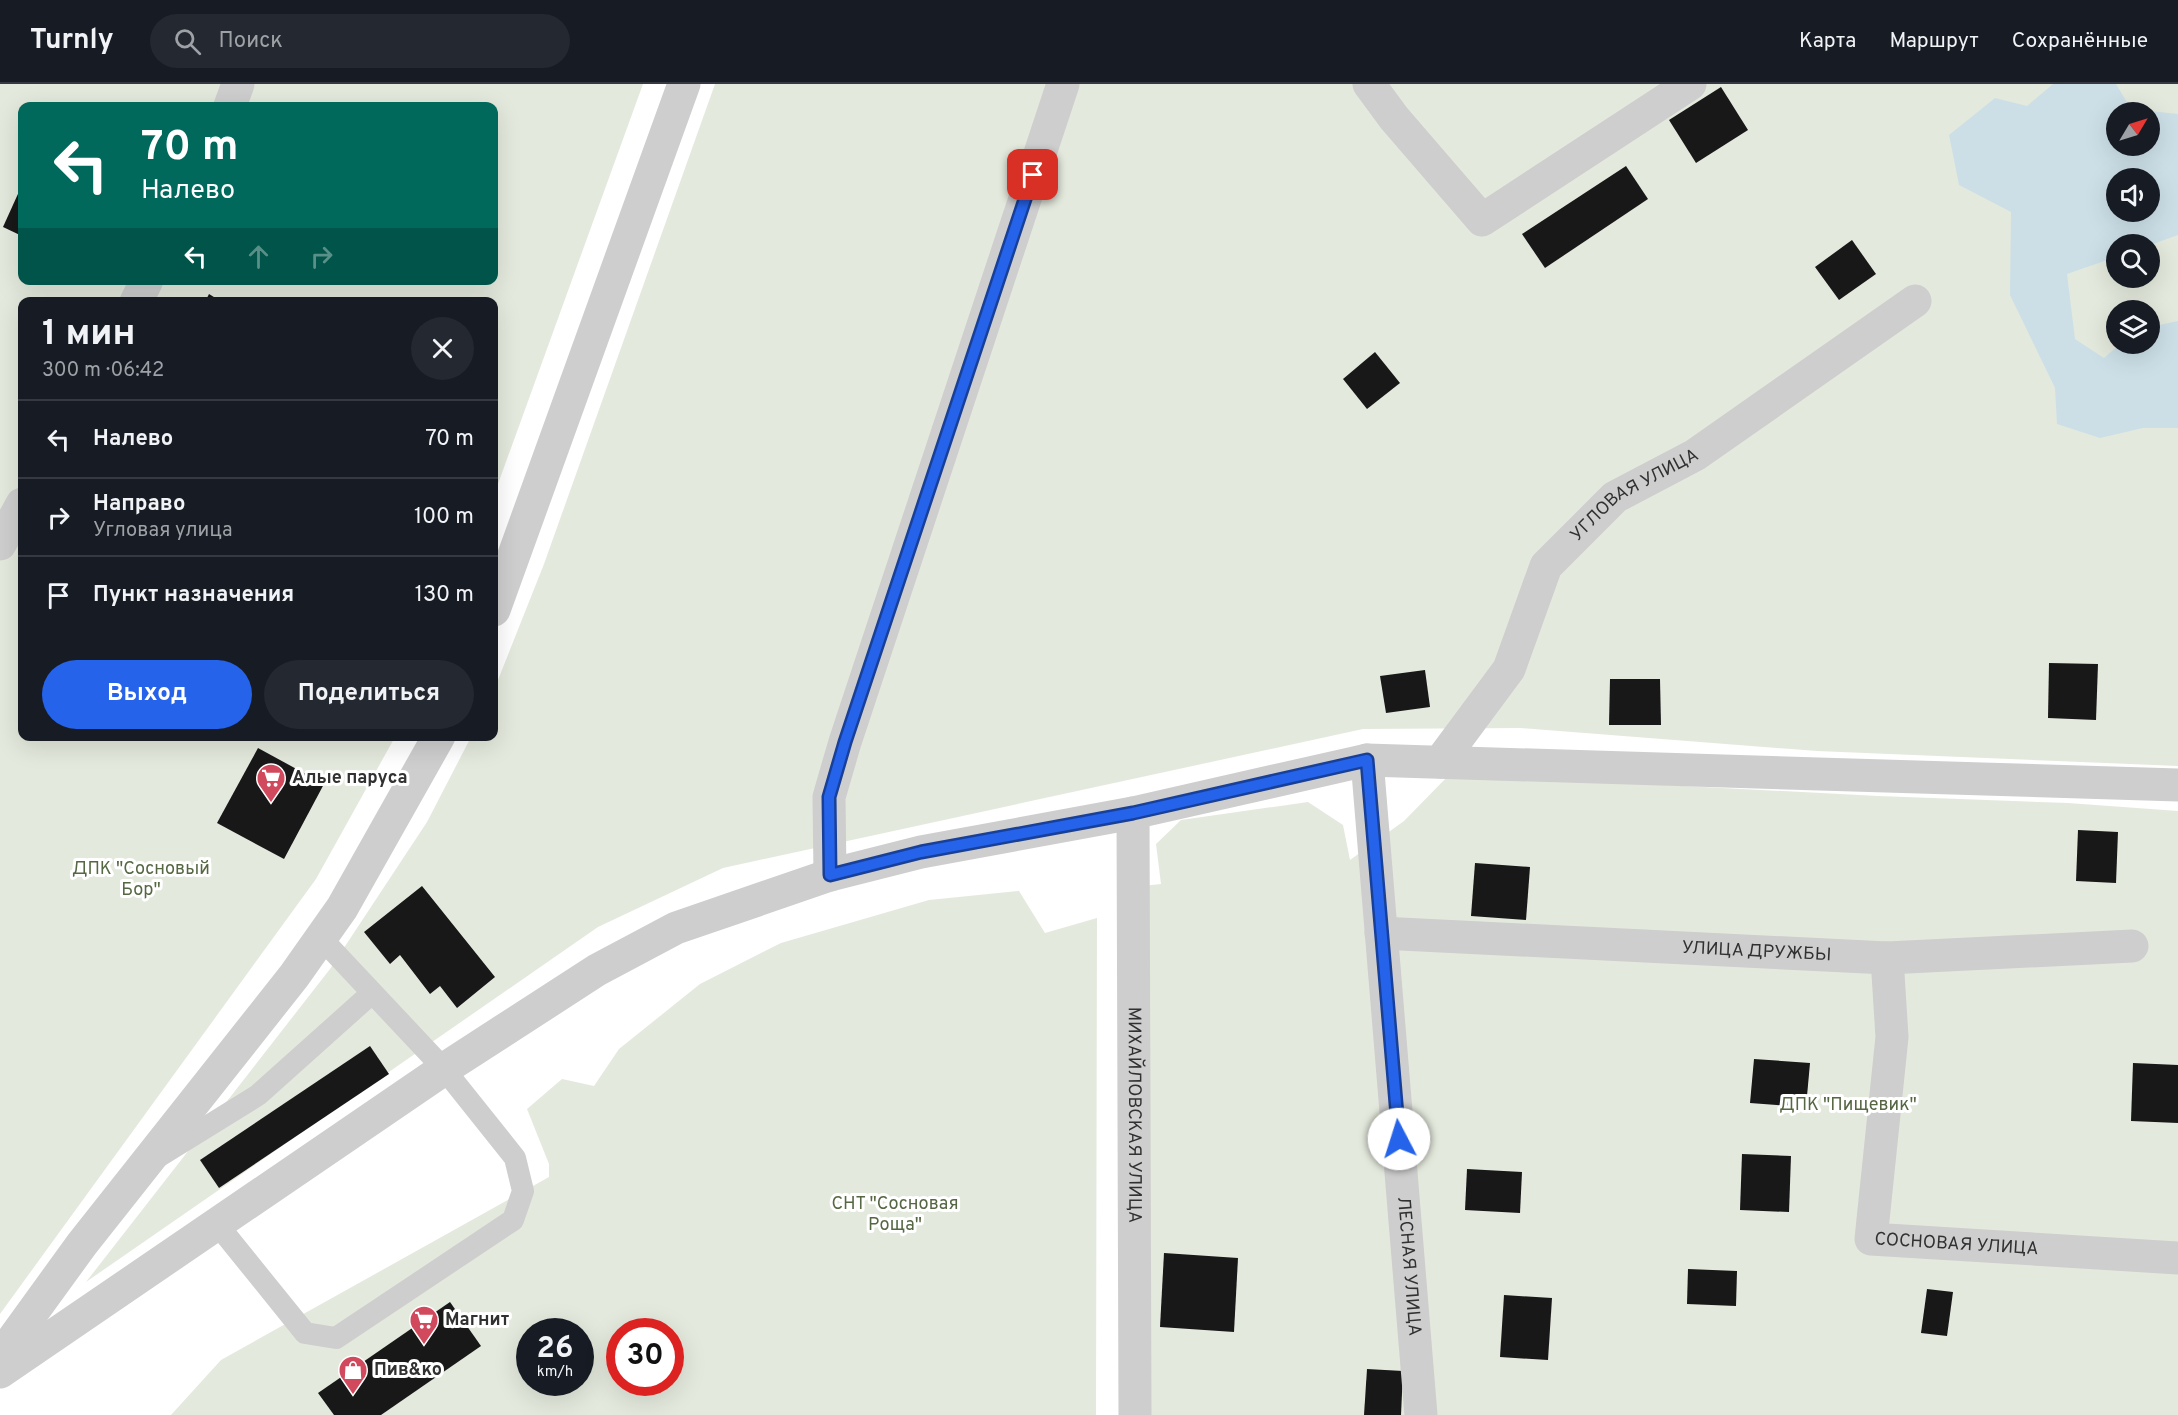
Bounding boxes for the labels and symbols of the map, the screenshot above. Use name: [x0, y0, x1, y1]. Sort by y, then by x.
north arrow: [2106, 102, 2160, 156]
pin: [1007, 149, 1058, 200]
street label: УГЛОВАЯ УЛИЦА: [1566, 444, 1703, 546]
supermarket icon: Алые паруса: [255, 762, 287, 804]
place label: Алые паруса: [292, 767, 408, 790]
park label: ДПК "Сосновый Бор": [72, 858, 210, 902]
street label: УЛИЦА ДРУЖБЫ: [1681, 936, 1832, 967]
street label: МИХАЙЛОВСКАЯ УЛИЦА: [1122, 1007, 1147, 1223]
park label: ДПК "Пищевик": [1779, 1094, 1917, 1117]
position arrow: [1367, 1107, 1431, 1171]
park label: СНТ "Сосновая Роща": [832, 1193, 958, 1237]
street label: ЛЕСНАЯ УЛИЦА: [1392, 1196, 1426, 1337]
street label: СОСНОВАЯ УЛИЦА: [1874, 1228, 2039, 1261]
supermarket icon: Магнит: [408, 1304, 440, 1346]
place label: Магнит: [445, 1309, 510, 1332]
speed limit sign: 30: [606, 1318, 684, 1396]
shop icon: Пив&ко: [337, 1354, 369, 1396]
place label: Пив&ко: [374, 1359, 442, 1382]

